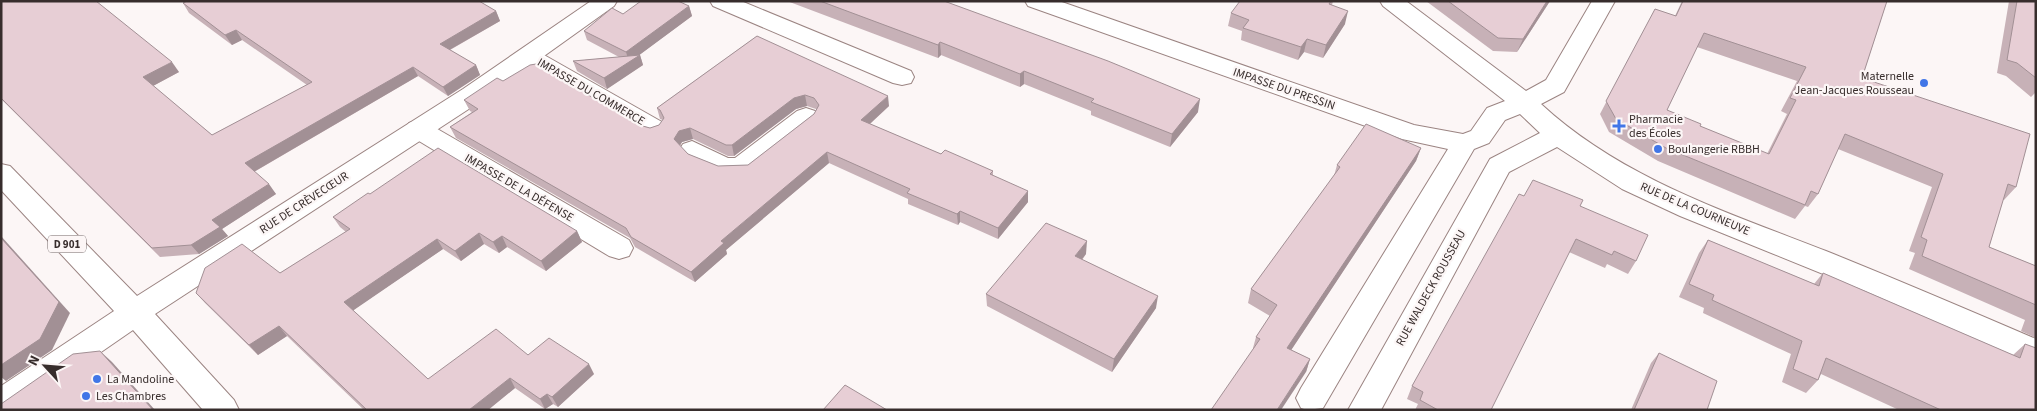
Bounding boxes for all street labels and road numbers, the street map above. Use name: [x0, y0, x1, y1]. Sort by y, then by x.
street label: IMPASSE DU COMMERCE: [534, 54, 648, 130]
street label: IMPASSE DU PRESSIN: [1231, 64, 1337, 114]
street label: IMPASSE DE LA DÉFENSE: [461, 150, 577, 226]
street label: RUE DE CRÈVECŒUR: [256, 168, 352, 238]
street label: RUE DE LA COURNEUVE: [1638, 178, 1752, 240]
street label: RUE WALDECK ROUSSEAU: [1392, 227, 1470, 349]
road number: D 901: [48, 235, 86, 252]

